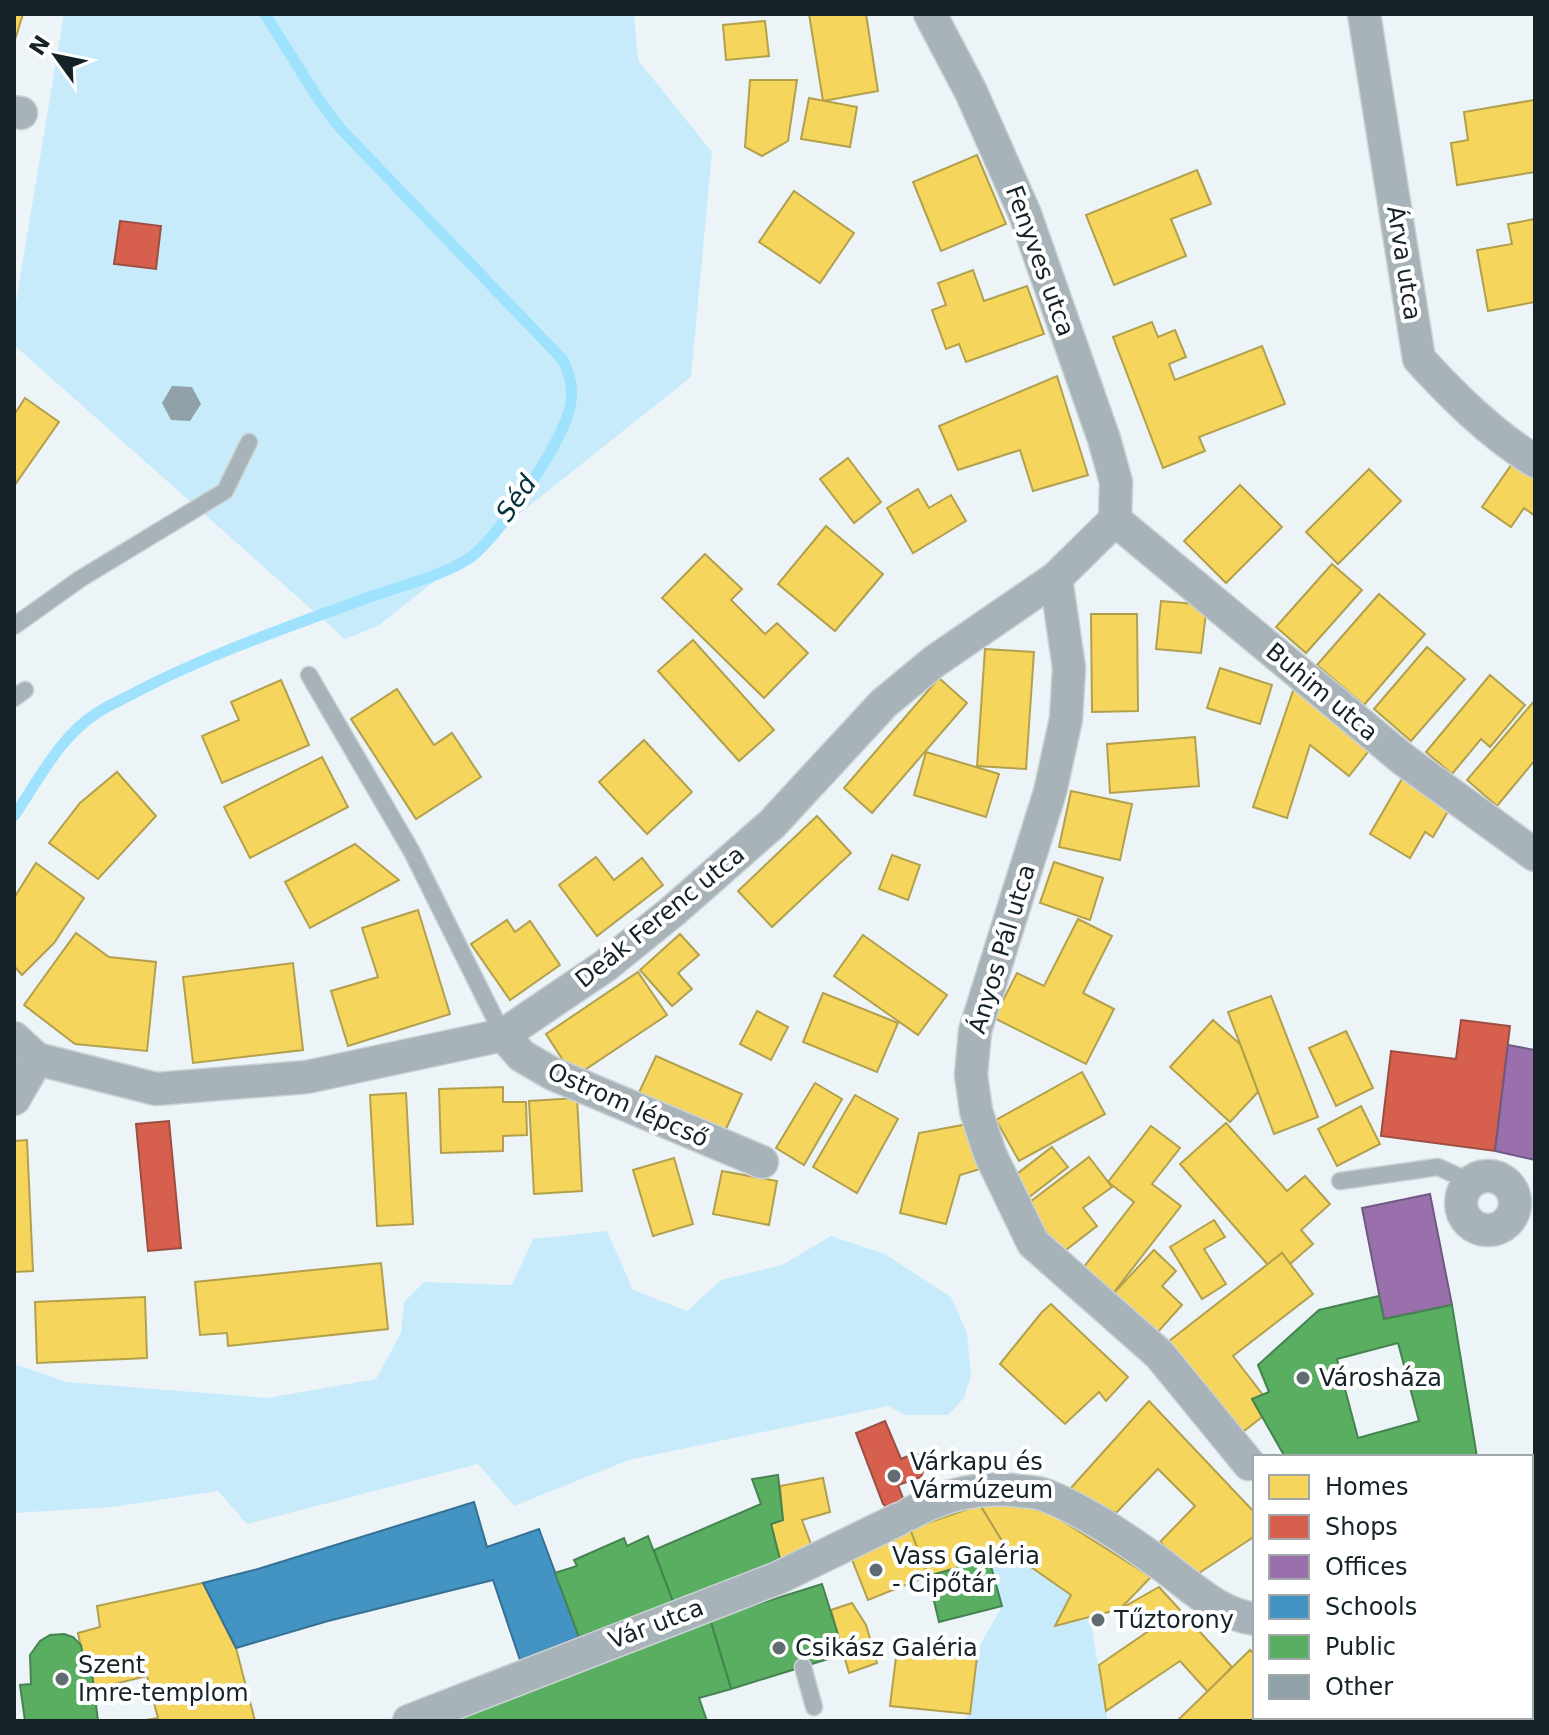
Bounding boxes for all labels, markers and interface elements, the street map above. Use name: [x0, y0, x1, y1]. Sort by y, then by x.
north arrow: [16, 16, 96, 96]
text: N: [24, 31, 55, 60]
street label: Fenyves utca: [1000, 182, 1080, 340]
street label: Árva utca: [1381, 204, 1428, 322]
water label: Séd: [490, 469, 543, 527]
street label: Buhim utca: [1260, 637, 1384, 747]
street label: Deák Ferenc utca: [570, 840, 750, 994]
street label: Ányos Pál utca: [962, 861, 1041, 1037]
street label: Ostrom lépcső: [543, 1057, 713, 1153]
place label: Városháza: [1319, 1364, 1442, 1392]
marker: Városháza: [1294, 1369, 1312, 1387]
place label: Várkapu és Vármúzeum: [910, 1448, 1053, 1504]
legend: [1253, 1455, 1533, 1719]
marker: Várkapu és Vármúzeum: [885, 1467, 903, 1485]
text: Homes: [1325, 1473, 1408, 1501]
text: Shops: [1325, 1513, 1398, 1541]
place label: Vass Galéria - Cipőtár: [892, 1542, 1040, 1598]
text: Offices: [1325, 1553, 1408, 1581]
marker: Vass Galéria - Cipőtár: [867, 1561, 885, 1579]
street label: Vár utca: [605, 1593, 707, 1655]
text: Schools: [1325, 1593, 1417, 1621]
place label: Tűztorony: [1113, 1606, 1234, 1634]
marker: Tűztorony: [1089, 1611, 1107, 1629]
text: Public: [1325, 1633, 1396, 1661]
place label: Csikász Galéria: [795, 1634, 978, 1662]
marker: Csikász Galéria: [770, 1639, 788, 1657]
place label: Szent Imre-templom: [78, 1651, 249, 1707]
marker: Szent Imre-templom: [53, 1670, 71, 1688]
text: Other: [1325, 1673, 1393, 1701]

